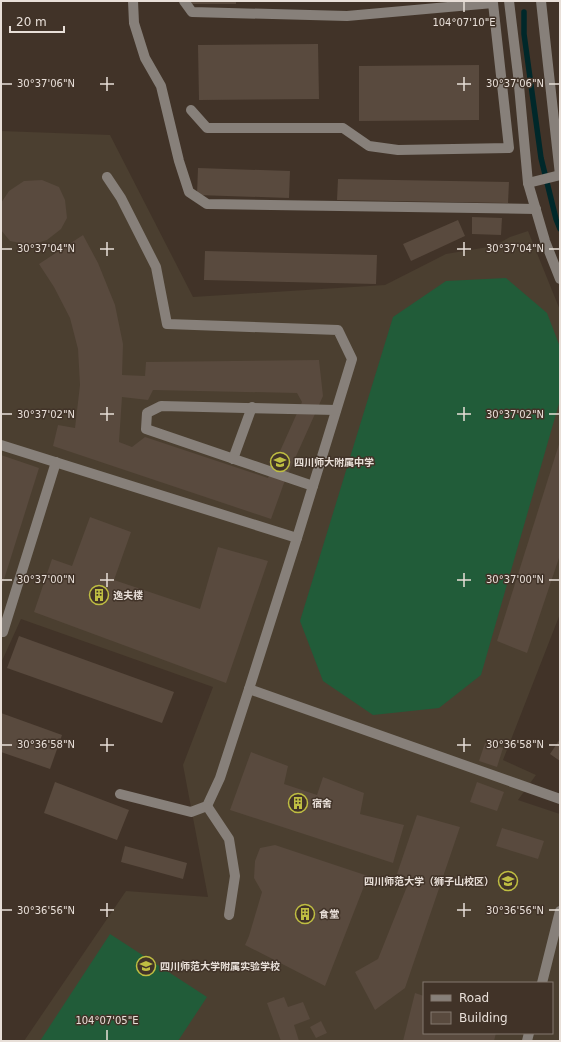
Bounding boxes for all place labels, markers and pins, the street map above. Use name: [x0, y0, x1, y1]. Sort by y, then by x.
school or university icon: 四川师大附属中学: [269, 451, 291, 473]
place label: 四川师大附属中学: [294, 457, 374, 468]
building icon: 逸夫楼: [88, 584, 110, 606]
place label: 逸夫楼: [113, 590, 143, 601]
building icon: 宿舍: [287, 792, 309, 814]
place label: 宿舍: [312, 798, 332, 809]
school or university icon: 四川师范大学（狮子山校区）: [497, 870, 519, 892]
place label: 四川师范大学（狮子山校区）: [364, 875, 494, 887]
building icon: 食堂: [294, 903, 316, 925]
place label: 食堂: [319, 909, 339, 920]
school or university icon: 四川师范大学附属实验学校: [135, 955, 157, 977]
place label: 四川师范大学附属实验学校: [160, 960, 280, 972]

